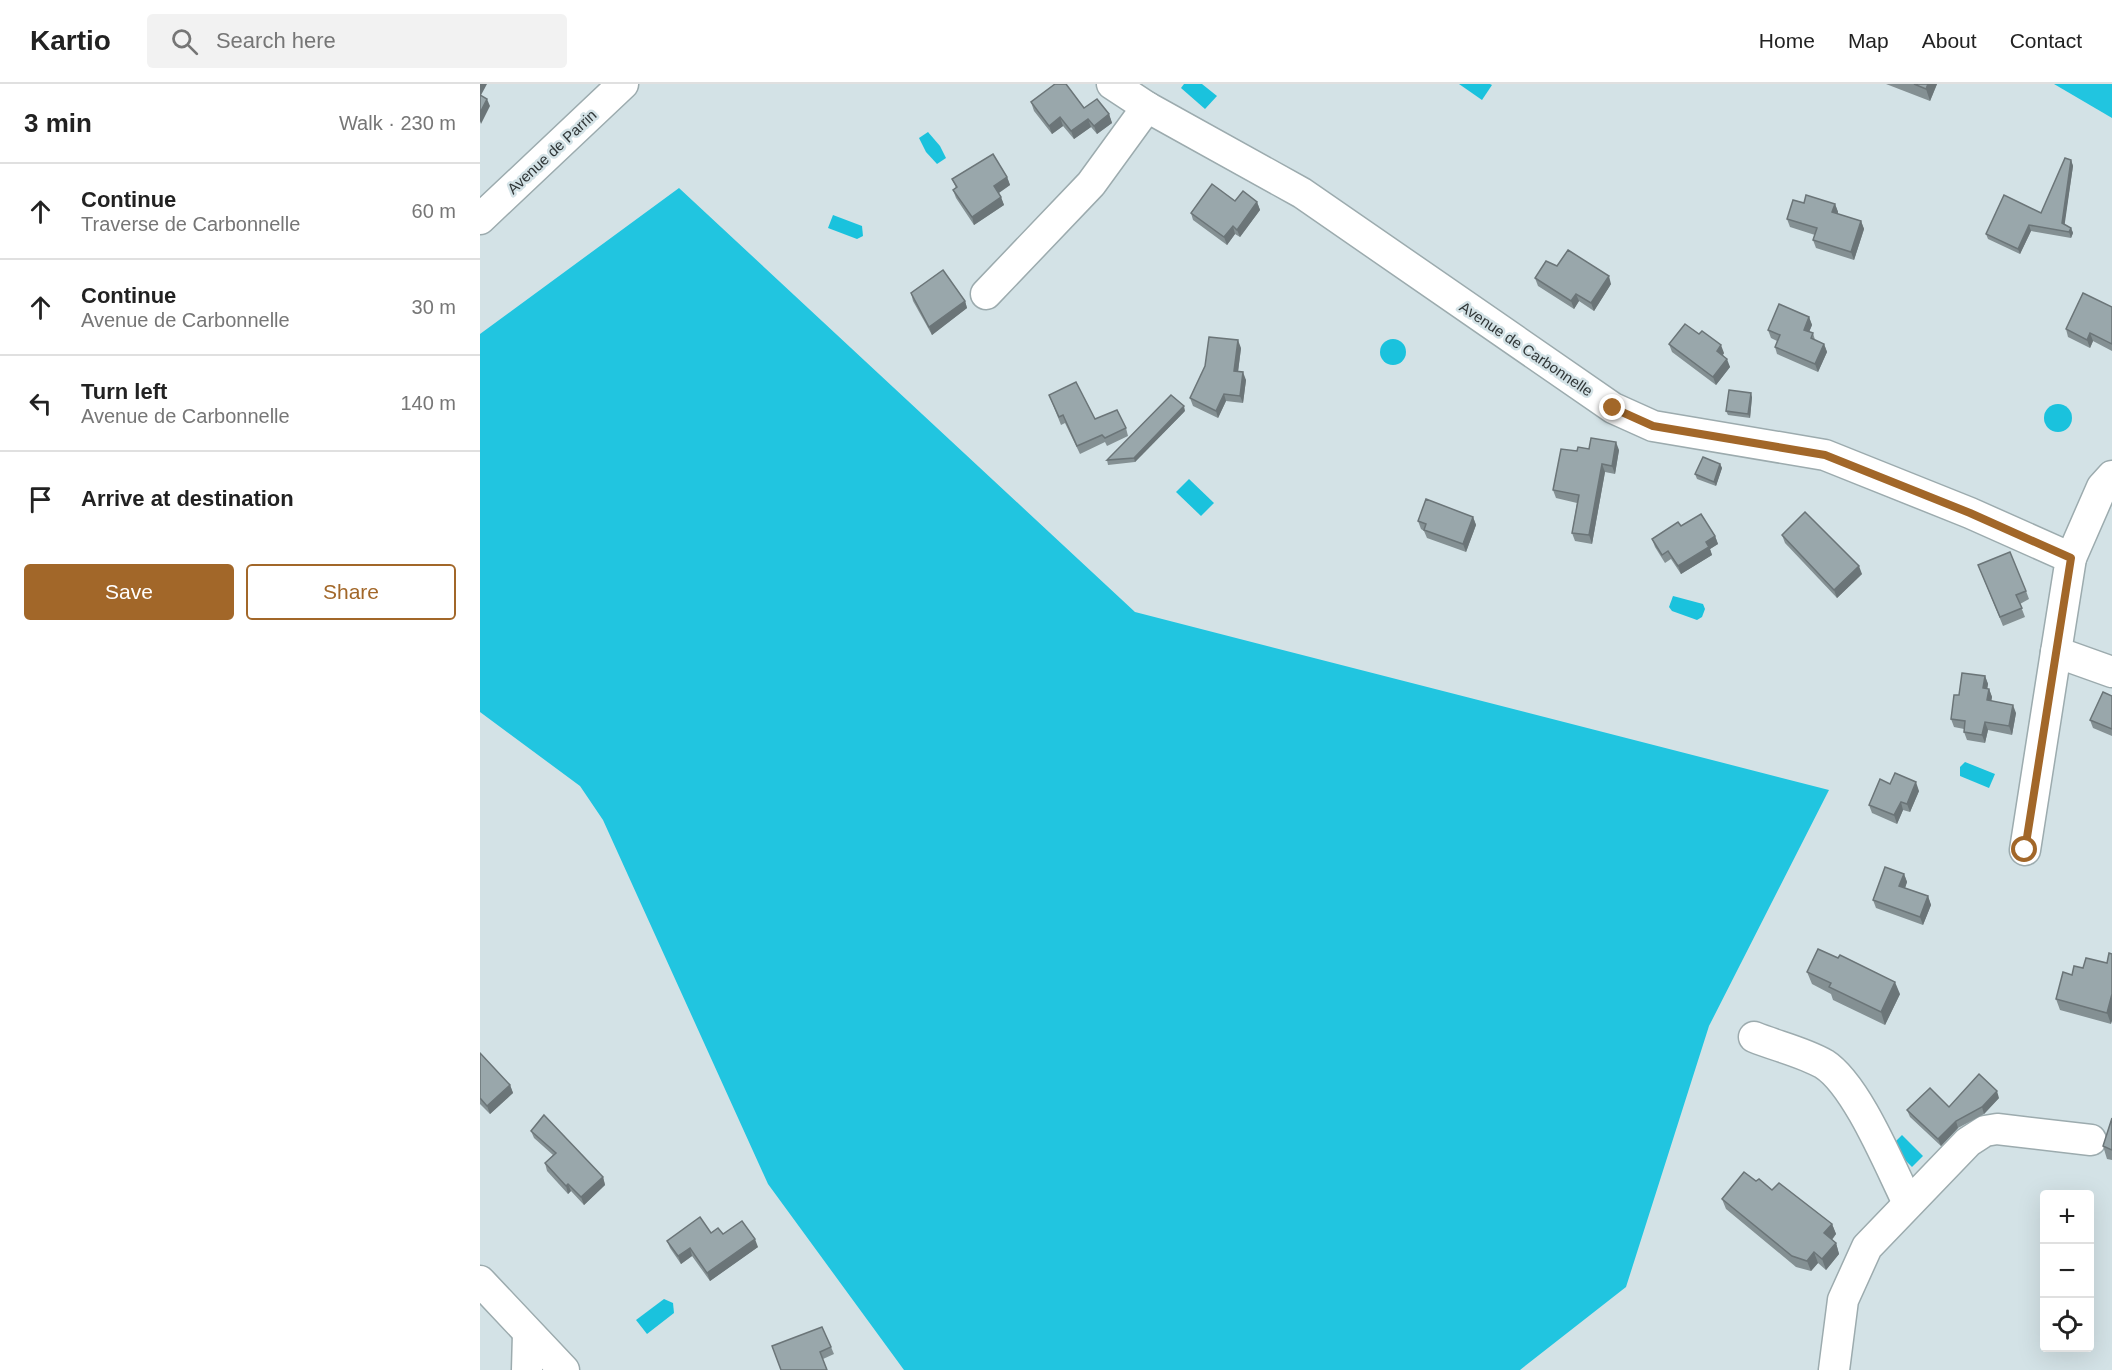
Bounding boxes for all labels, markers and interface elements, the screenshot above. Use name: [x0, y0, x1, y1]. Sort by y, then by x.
search box: [147, 14, 567, 68]
text: Kartio: [30, 25, 111, 56]
icon: search: [168, 25, 201, 58]
text: Search here: [216, 28, 336, 53]
text: Home: [1759, 29, 1815, 52]
text: Map: [1848, 29, 1889, 52]
text: About: [1922, 29, 1977, 52]
text: Contact: [2010, 29, 2082, 52]
street label: Avenue de Parrin: [504, 106, 600, 197]
text: 3 min: [24, 108, 92, 138]
text: Walk · 230 m: [339, 112, 456, 134]
text: Continue: [81, 187, 176, 212]
icon: ahead: [24, 195, 57, 228]
text: 60 m: [412, 200, 456, 222]
text: Traverse de Carbonnelle: [81, 213, 300, 235]
text: Continue: [81, 283, 176, 308]
icon: ahead: [24, 291, 57, 324]
text: 30 m: [412, 296, 456, 318]
street label: Avenue de Carbonnelle: [1457, 298, 1596, 399]
text: Avenue de Carbonnelle: [81, 309, 290, 331]
text: Turn left: [81, 379, 167, 404]
icon: left: [24, 387, 57, 420]
text: 140 m: [400, 392, 456, 414]
route end: [1599, 394, 1625, 420]
text: Avenue de Carbonnelle: [81, 405, 290, 427]
icon: arrive: [24, 483, 57, 516]
text: Arrive at destination: [81, 486, 294, 511]
button: Save: [24, 564, 234, 620]
button: Share: [246, 564, 456, 620]
route start: [2011, 836, 2037, 862]
map controls: [2040, 1190, 2094, 1352]
button: +: [2040, 1190, 2094, 1244]
button: −: [2040, 1244, 2094, 1298]
button: locate: [2040, 1298, 2094, 1352]

